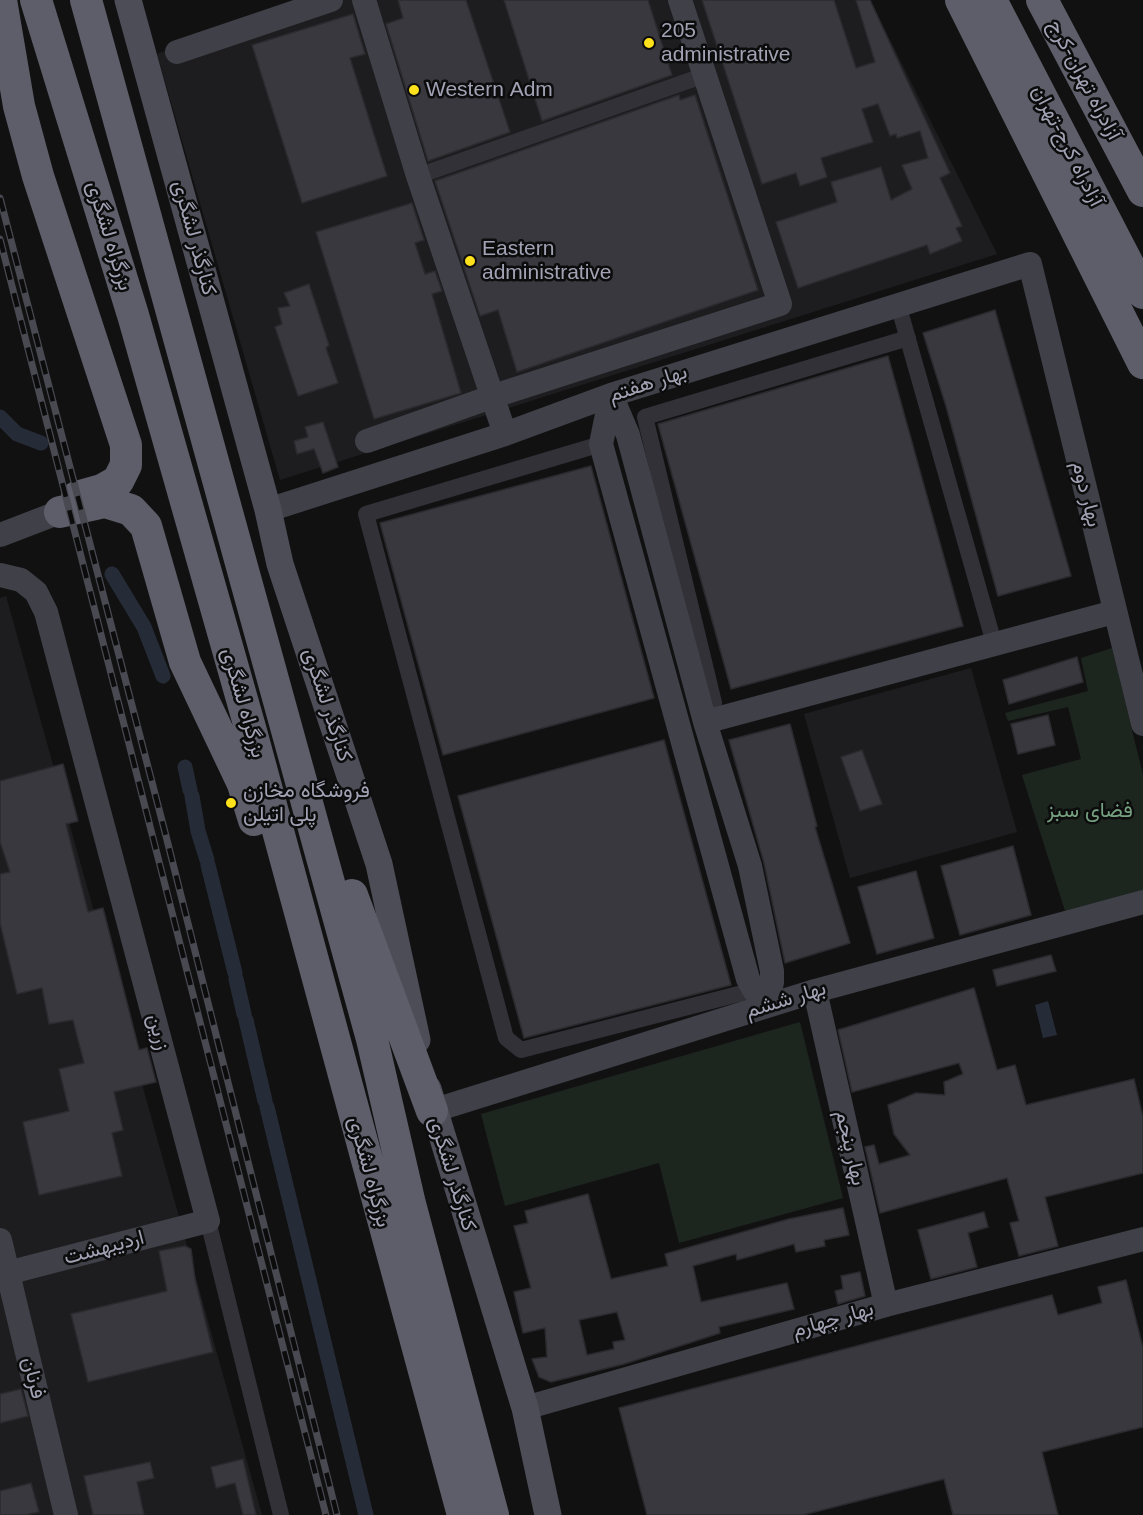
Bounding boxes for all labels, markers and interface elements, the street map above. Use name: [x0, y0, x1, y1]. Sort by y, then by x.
street label: آزادراه تهران-کرج: [1042, 15, 1126, 145]
place label: 205 administrative: [661, 18, 791, 68]
marker: 205 administrative: [642, 36, 656, 50]
place label: Western Adm: [426, 77, 553, 103]
street label: آزادراه کرج-تهران: [1026, 81, 1108, 211]
marker: Western Adm: [407, 83, 421, 97]
street label: بزرگراه لشگری: [80, 178, 138, 294]
street label: کنارگذر لشگری: [167, 178, 221, 298]
place label: Eastern administrative: [482, 236, 612, 286]
marker: Eastern administrative: [463, 254, 477, 268]
street label: بهار هفتم: [606, 359, 690, 409]
street label: بهار دوم: [1066, 458, 1106, 530]
street label: بزرگراه لشگری: [215, 645, 271, 761]
street label: کنارگذر لشگری: [297, 645, 357, 765]
place label: فروشگاه مخازن پلی اتیلن: [243, 778, 370, 828]
marker: فروشگاه مخازن پلی اتیلن: [224, 796, 238, 810]
park label: فضای سبز: [1047, 798, 1133, 824]
street label: بهار ششم: [743, 976, 829, 1024]
street label: زرین: [141, 1011, 175, 1053]
street label: بهار پنجم: [829, 1108, 871, 1188]
street label: بزرگراه لشگری: [342, 1114, 396, 1230]
street label: کنارگذر لشگری: [423, 1114, 481, 1234]
street label: اردیبهشت: [61, 1225, 147, 1271]
street label: بهار چهارم: [790, 1296, 876, 1344]
street label: فرنان: [16, 1355, 50, 1401]

